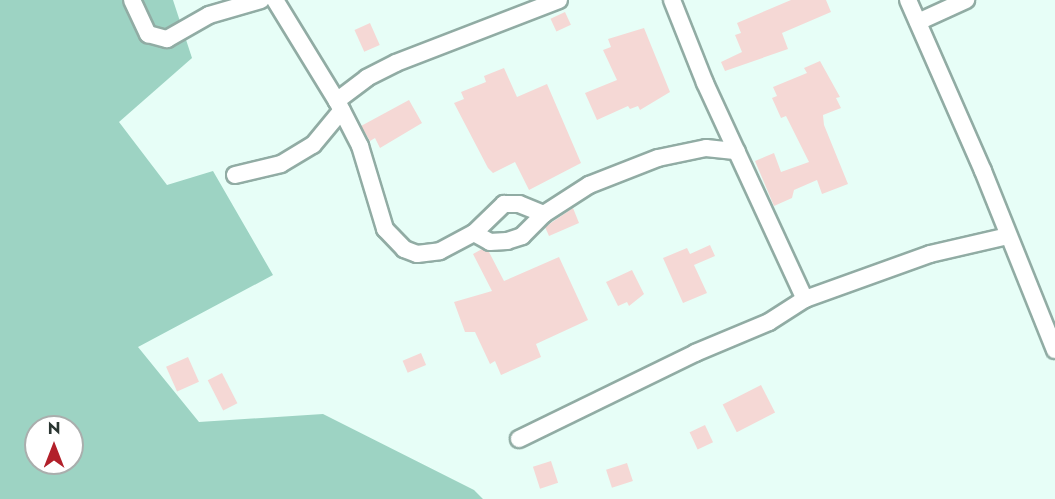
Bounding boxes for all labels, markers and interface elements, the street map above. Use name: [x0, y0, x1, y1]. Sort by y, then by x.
north arrow: [24, 415, 84, 475]
text: N: [48, 417, 60, 440]

